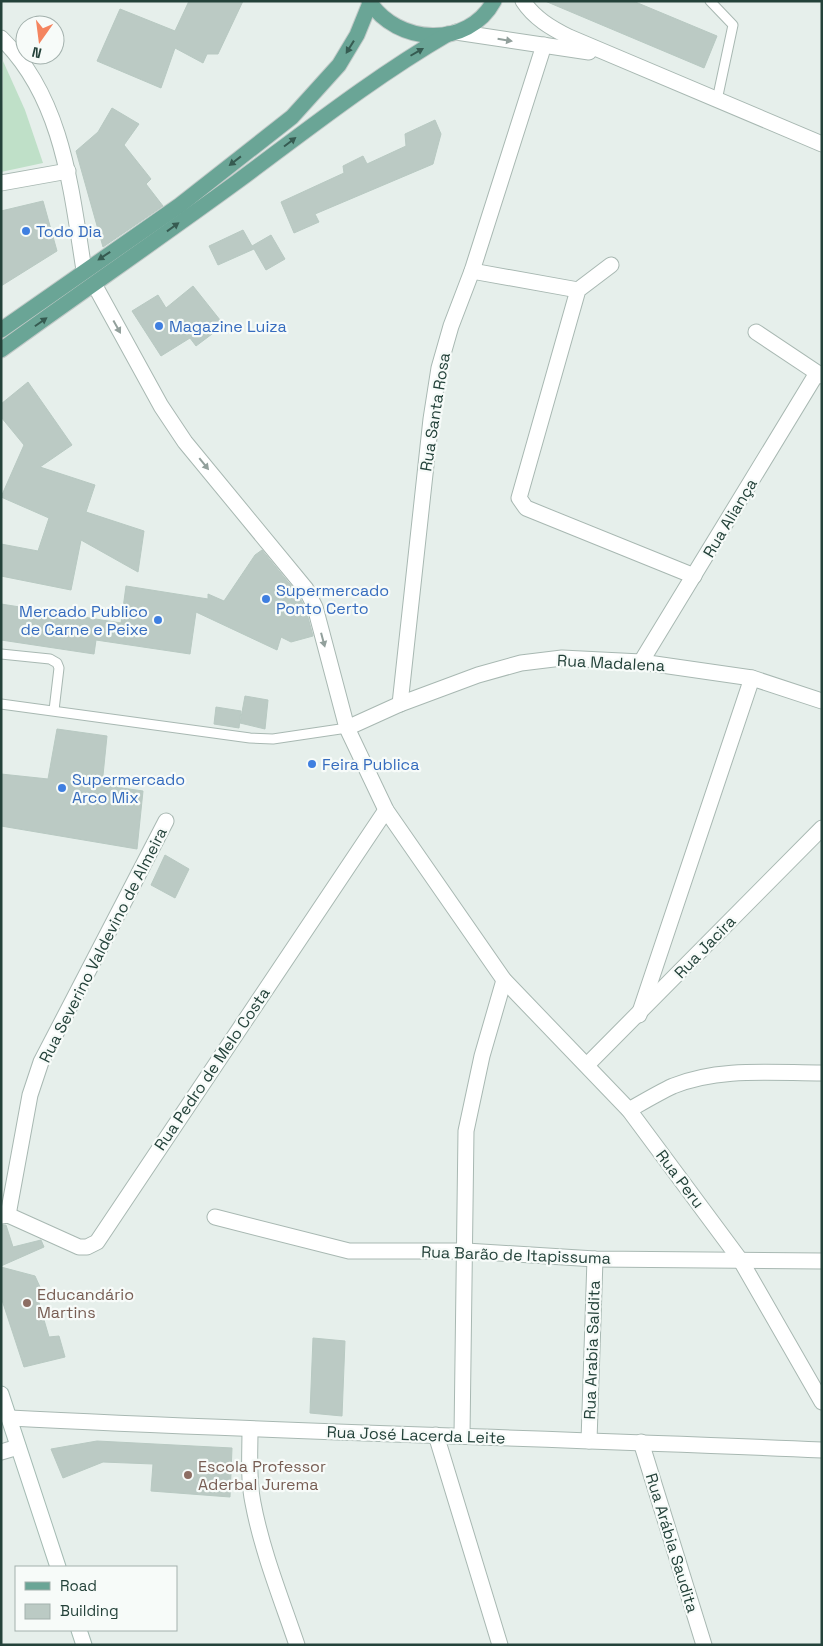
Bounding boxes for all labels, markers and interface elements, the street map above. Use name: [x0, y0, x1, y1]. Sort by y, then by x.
north arrow: [15, 15, 65, 65]
one-way arrow: [497, 36, 513, 44]
one-way arrow: [345, 41, 354, 54]
text: N: [30, 43, 44, 62]
one-way arrow: [410, 48, 425, 56]
one-way arrow: [283, 137, 297, 147]
one-way arrow: [229, 156, 242, 167]
place label: Todo Dia: [36, 221, 102, 242]
one-way arrow: [166, 222, 180, 232]
marker: Todo Dia: [20, 225, 32, 237]
one-way arrow: [97, 252, 111, 261]
place label: Magazine Luiza: [169, 316, 287, 337]
one-way arrow: [34, 317, 48, 327]
one-way arrow: [113, 320, 122, 334]
marker: Magazine Luiza: [153, 320, 165, 332]
street label: Rua Santa Rosa: [415, 351, 455, 473]
one-way arrow: [198, 458, 209, 471]
street label: Rua Aliança: [698, 475, 762, 561]
place label: Supermercado Ponto Certo: [276, 580, 389, 619]
marker: Supermercado Ponto Certo: [260, 593, 272, 605]
place label: Mercado Publico de Carne e Peixe: [19, 601, 148, 640]
marker: Mercado Publico de Carne e Peixe: [152, 614, 164, 626]
one-way arrow: [320, 632, 328, 647]
street label: Rua Madalena: [557, 650, 665, 676]
place label: Feira Publica: [322, 754, 419, 775]
marker: Feira Publica: [306, 758, 318, 770]
place label: Supermercado Arco Mix: [72, 769, 185, 808]
marker: Supermercado Arco Mix: [56, 782, 68, 794]
street label: Rua Severino Valdevino de Almeira: [34, 824, 172, 1066]
street label: Rua Jacira: [670, 911, 740, 983]
street label: Rua Pedro de Melo Costa: [150, 983, 274, 1155]
street label: Rua Peru: [651, 1146, 709, 1212]
street label: Rua Barão de Itapissuma: [421, 1241, 611, 1269]
street label: Rua Arabia Saldita: [579, 1280, 605, 1420]
place label: Educandário Martins: [37, 1284, 134, 1323]
marker: Educandário Martins: [21, 1297, 33, 1309]
street label: Rua José Lacerda Leite: [326, 1421, 506, 1449]
place label: Escola Professor Aderbal Jurema: [198, 1456, 326, 1495]
marker: Escola Professor Aderbal Jurema: [182, 1469, 194, 1481]
street label: Rua Arábia Saudita: [641, 1471, 703, 1615]
legend: [15, 1566, 178, 1631]
text: Road: [60, 1576, 97, 1595]
text: Building: [60, 1601, 119, 1620]

